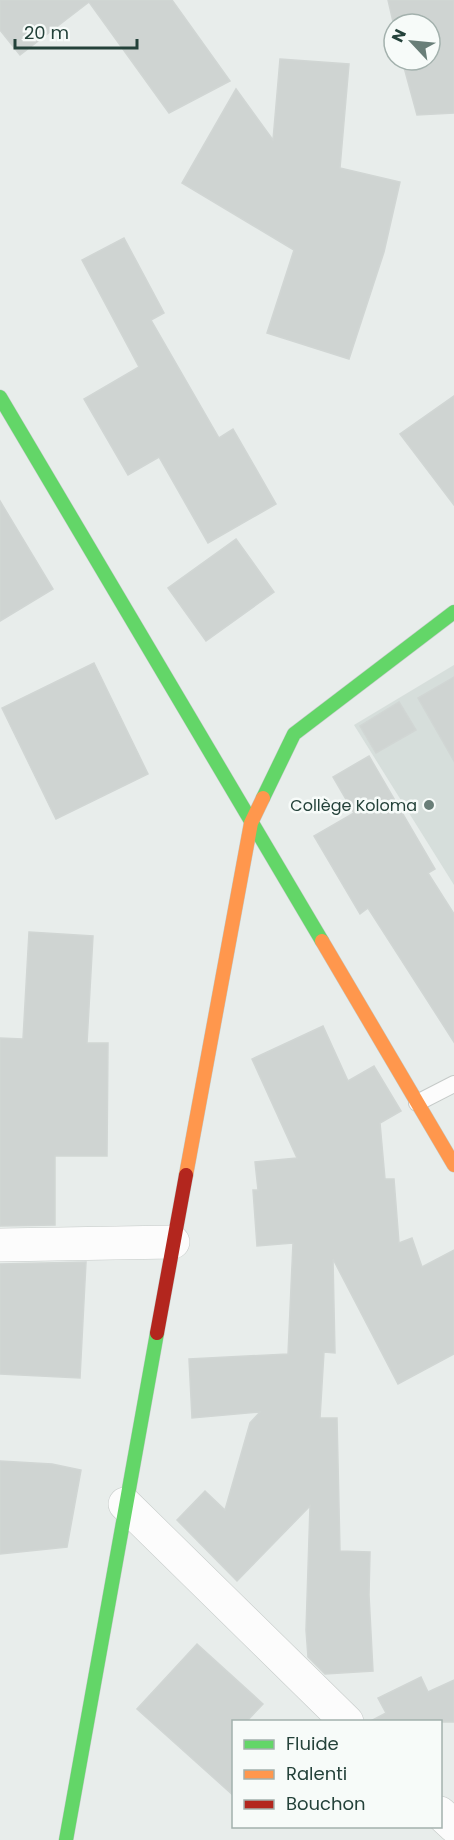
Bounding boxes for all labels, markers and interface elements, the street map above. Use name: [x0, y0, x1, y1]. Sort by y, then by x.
scale bar: [15, 12, 136, 50]
north arrow: [382, 12, 442, 72]
text: 20 m: [24, 20, 69, 45]
text: N: [386, 25, 412, 46]
place label: Collège Koloma: [290, 794, 417, 817]
marker: Collège Koloma: [422, 798, 436, 812]
legend: [232, 1720, 442, 1828]
text: Fluide: [286, 1731, 339, 1756]
text: Ralenti: [286, 1761, 347, 1786]
text: Bouchon: [286, 1791, 366, 1816]

